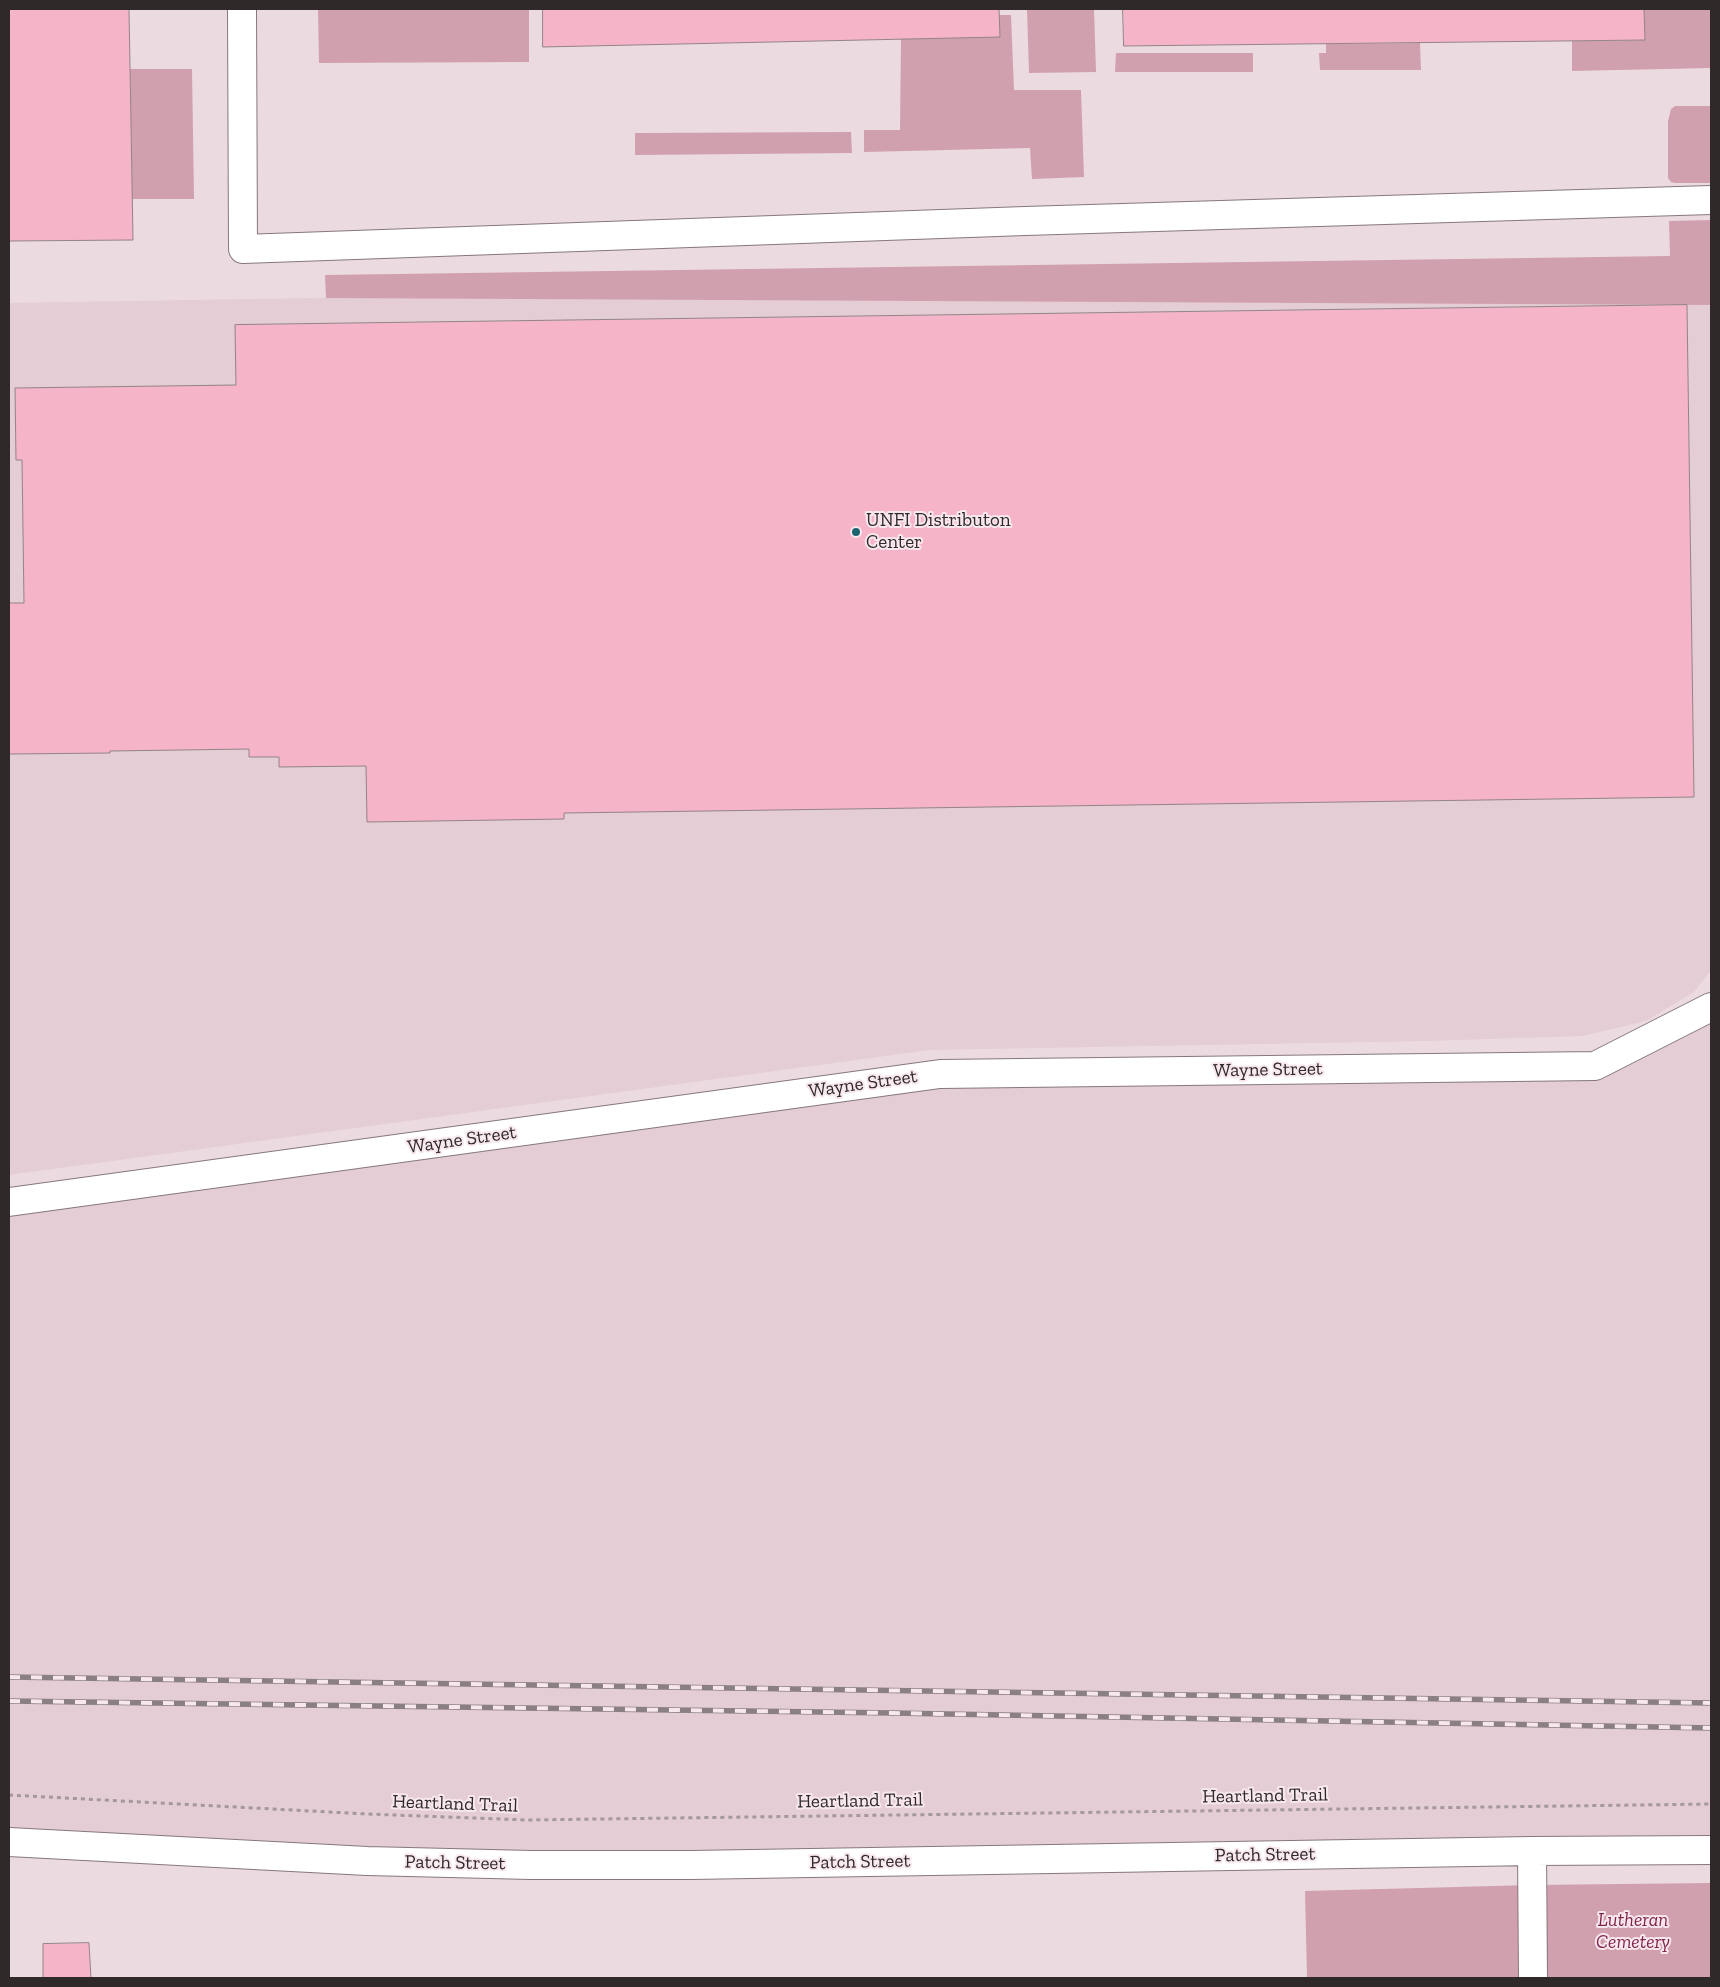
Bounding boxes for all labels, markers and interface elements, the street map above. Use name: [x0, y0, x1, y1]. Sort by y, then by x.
place label: UNFI Distributon Center: [866, 510, 1011, 554]
marker: UNFI Distributon Center: [850, 526, 862, 538]
street label: Wayne Street: [1213, 1058, 1323, 1082]
street label: Wayne Street: [807, 1065, 919, 1103]
street label: Wayne Street: [406, 1121, 518, 1159]
street label: Heartland Trail: [1202, 1784, 1328, 1808]
street label: Heartland Trail: [797, 1789, 923, 1813]
street label: Heartland Trail: [392, 1790, 518, 1818]
street label: Patch Street: [1214, 1843, 1316, 1867]
street label: Patch Street: [809, 1850, 911, 1874]
street label: Patch Street: [404, 1851, 506, 1875]
park label: Lutheran Cemetery: [1596, 1910, 1670, 1954]

